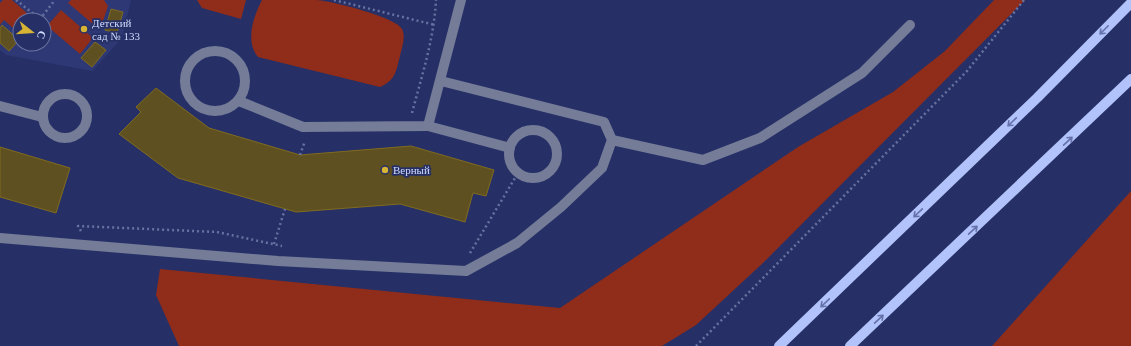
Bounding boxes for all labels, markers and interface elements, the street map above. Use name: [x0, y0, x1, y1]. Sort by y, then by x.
north arrow: [12, 12, 52, 52]
place label: Детский сад № 133: [92, 17, 140, 42]
marker: Детский сад № 133: [79, 24, 89, 34]
one-way arrow: [1099, 25, 1109, 35]
text: С: [35, 29, 48, 41]
one-way arrow: [1007, 117, 1017, 127]
one-way arrow: [1063, 136, 1073, 145]
place label: Верный: [393, 164, 430, 176]
marker: Верный: [380, 165, 390, 175]
one-way arrow: [913, 208, 923, 217]
one-way arrow: [968, 225, 978, 235]
one-way arrow: [820, 298, 830, 308]
one-way arrow: [874, 314, 884, 324]

